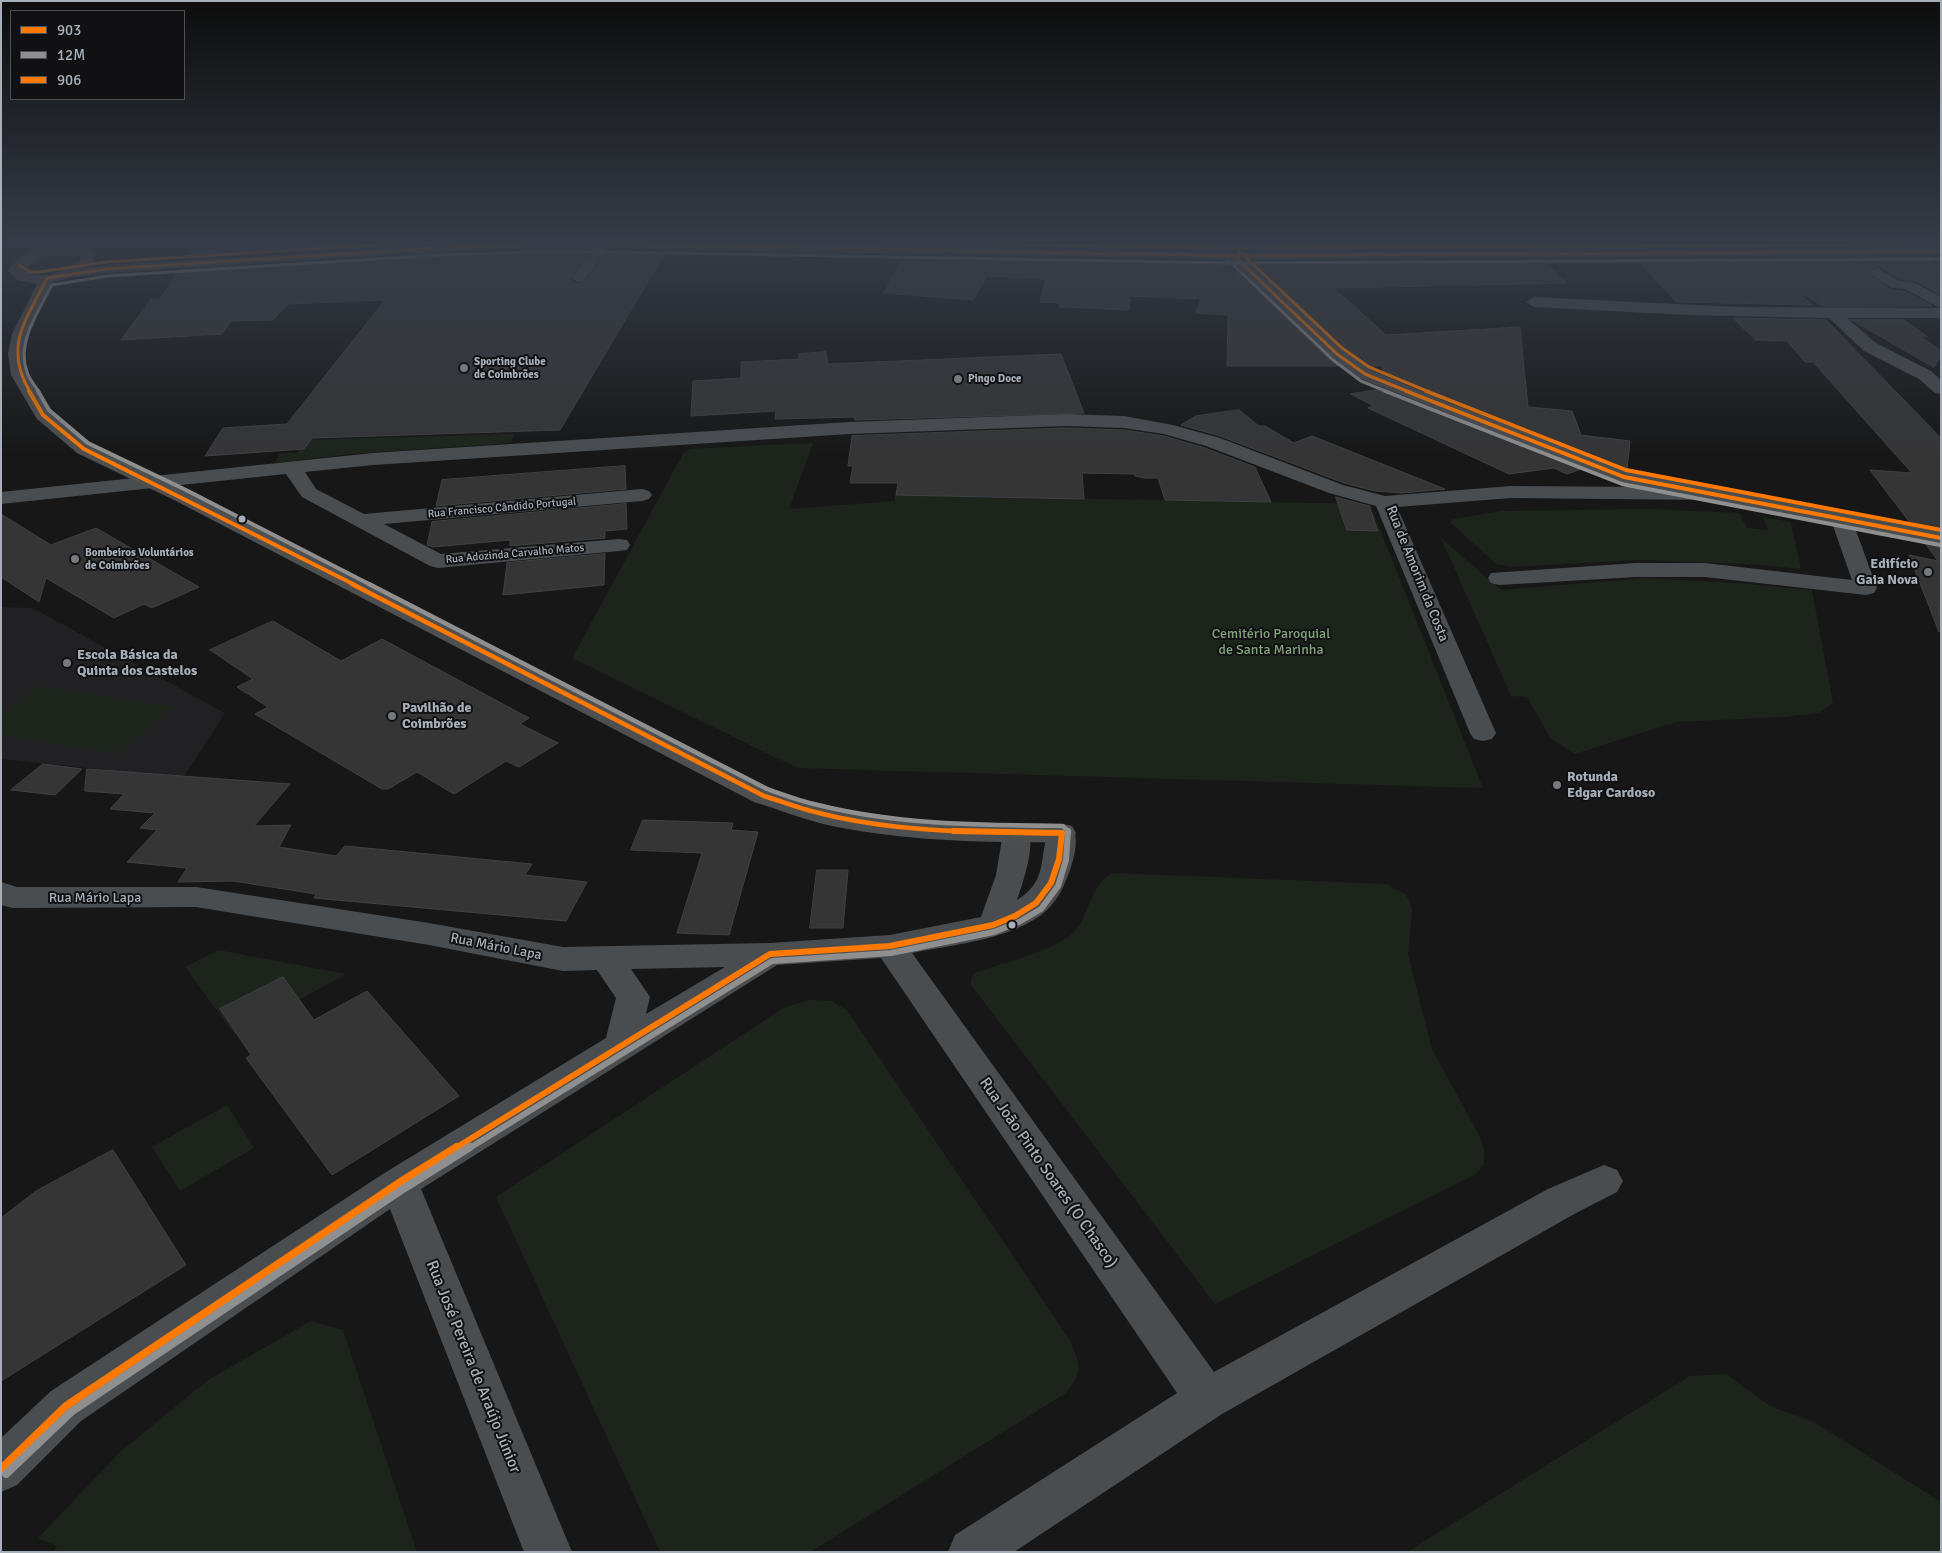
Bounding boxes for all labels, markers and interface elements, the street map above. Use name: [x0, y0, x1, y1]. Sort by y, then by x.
legend: [10, 10, 185, 100]
text: 903: [57, 21, 81, 39]
text: 12M: [57, 46, 85, 64]
text: 906: [57, 71, 81, 89]
place label: Sporting Clube de Coimbrões: [474, 355, 546, 381]
marker: Sporting Clube de Coimbrões: [458, 362, 470, 374]
place label: Pingo Doce: [968, 372, 1022, 386]
marker: Pingo Doce: [952, 373, 964, 385]
street label: Rua Francisco Cândido Portugal: [427, 495, 577, 521]
street label: Rua de Amorim da Costa: [1382, 504, 1452, 644]
unlabelled marker: [237, 514, 247, 524]
street label: Rua Adozinda Carvalho Matos: [445, 541, 585, 567]
place label: Bombeiros Voluntários de Coimbrões: [85, 546, 194, 572]
marker: Bombeiros Voluntários de Coimbrões: [69, 553, 81, 565]
place label: Edifício Gaia Nova: [1856, 556, 1918, 588]
marker: Edifício Gaia Nova: [1922, 566, 1934, 578]
park label: Cemitério Paroquial de Santa Marinha: [1212, 626, 1330, 658]
place label: Escola Básica da Quinta dos Castelos: [77, 647, 197, 680]
marker: Escola Básica da Quinta dos Castelos: [61, 657, 73, 669]
place label: Pavilhão de Coimbrões: [402, 700, 471, 732]
marker: Pavilhão de Coimbrões: [386, 710, 398, 722]
place label: Rotunda Edgar Cardoso: [1567, 769, 1655, 802]
marker: Rotunda Edgar Cardoso: [1551, 779, 1563, 791]
street label: Rua Mário Lapa: [49, 890, 141, 906]
unlabelled marker: [1007, 920, 1017, 930]
street label: Rua Mário Lapa: [449, 930, 543, 964]
street label: Rua João Pinto Soares (O Chasco): [975, 1074, 1121, 1272]
street label: Rua José Pereira de Araújo Júnior: [421, 1258, 525, 1476]

